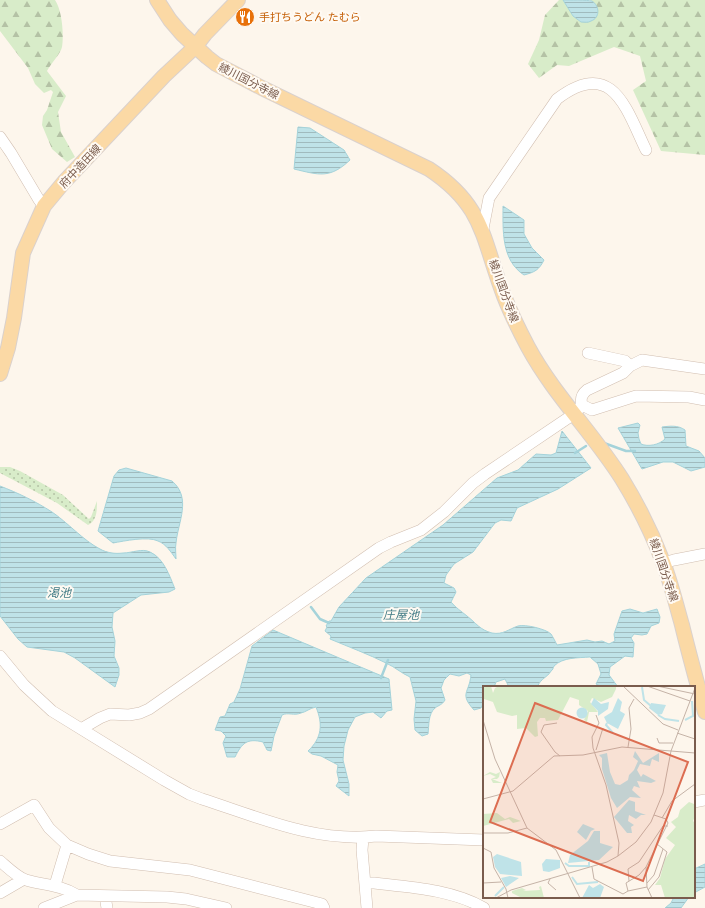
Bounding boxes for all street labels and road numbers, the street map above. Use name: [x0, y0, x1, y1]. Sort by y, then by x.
street label: 綾川国分寺線: [216, 60, 282, 102]
street label: 府中造田線: [56, 141, 104, 191]
street label: 綾川国分寺線: [486, 258, 522, 324]
street label: 綾川国分寺線: [647, 537, 681, 603]

